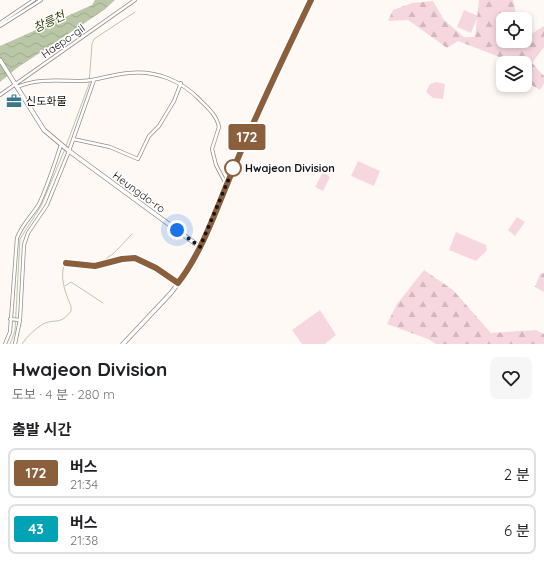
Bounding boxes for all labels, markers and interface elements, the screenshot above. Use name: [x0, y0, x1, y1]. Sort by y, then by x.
water label: 창릉천: [31, 7, 69, 35]
map controls: [496, 12, 532, 92]
button: locate: [496, 12, 532, 48]
street label: Haepo-gil: [38, 21, 88, 61]
button: layers: [496, 56, 532, 92]
office icon: 신도화물: [5, 92, 23, 110]
place label: 신도화물: [26, 94, 66, 108]
line badge: 172: [224, 124, 270, 150]
text: 172: [236, 128, 258, 146]
marker: Hwajeon Division: [224, 159, 242, 177]
place label: Hwajeon Division: [245, 161, 335, 175]
street label: Heungdo-ro: [110, 168, 168, 216]
your location: [167, 220, 187, 240]
text: Hwajeon Division: [12, 357, 167, 381]
button: heart: [490, 357, 532, 399]
text: 도보 · 4 분 · 280 m: [12, 386, 115, 402]
text: 출발 시간: [12, 420, 71, 439]
text: 버스: [70, 457, 98, 476]
text: 172: [25, 464, 47, 482]
text: 2 분: [504, 465, 530, 484]
text: 21:34: [70, 476, 98, 492]
text: 버스: [70, 513, 98, 532]
text: 43: [28, 520, 44, 538]
text: 6 분: [504, 521, 530, 540]
text: 21:38: [70, 532, 98, 548]

